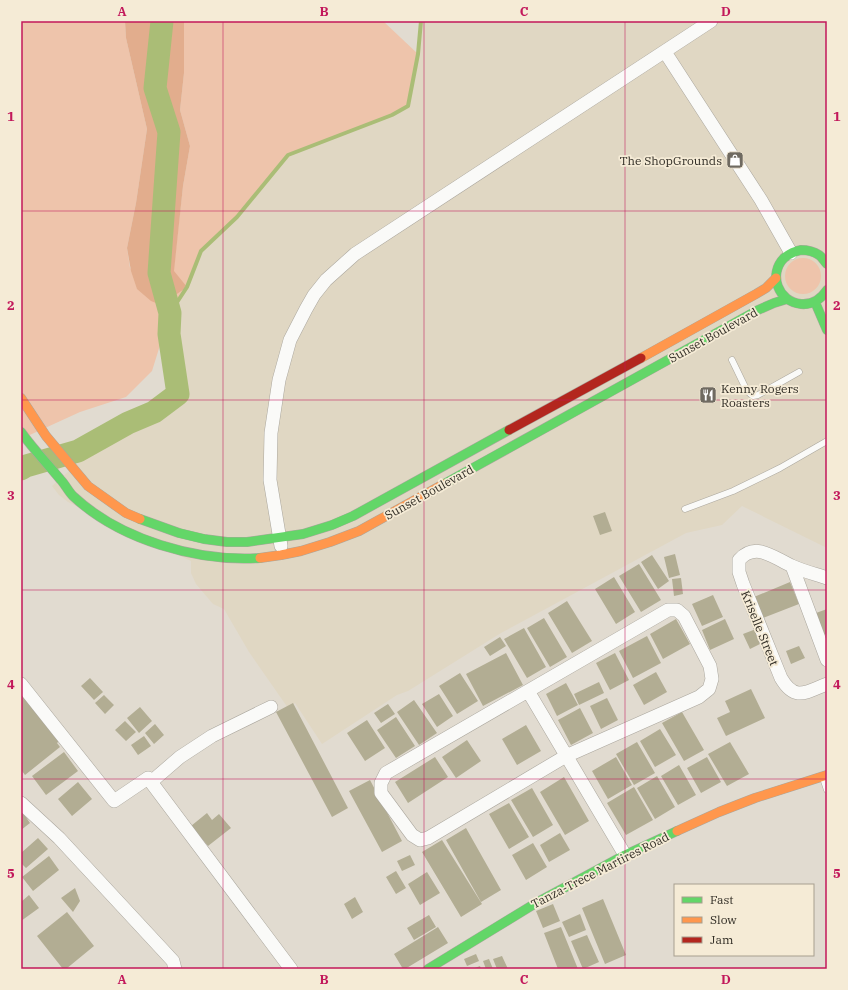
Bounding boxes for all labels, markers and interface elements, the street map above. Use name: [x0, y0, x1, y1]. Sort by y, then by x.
text: A: [117, 3, 127, 20]
text: B: [319, 3, 329, 20]
text: C: [520, 3, 529, 20]
text: D: [721, 3, 731, 20]
text: 1: [7, 108, 15, 125]
text: 1: [833, 108, 841, 125]
shop icon: The ShopGrounds: [725, 150, 745, 170]
place label: The ShopGrounds: [620, 153, 722, 168]
text: 2: [7, 297, 15, 314]
text: 2: [833, 297, 841, 314]
street label: Sunset Boulevard: [666, 304, 760, 366]
place label: Kenny Rogers Roasters: [721, 381, 799, 410]
restaurant icon: Kenny Rogers Roasters: [698, 385, 718, 405]
street label: Sunset Boulevard: [382, 461, 476, 523]
text: 3: [7, 487, 15, 504]
text: 3: [833, 487, 841, 504]
street label: Kriselle Street: [738, 588, 782, 668]
text: 4: [7, 676, 15, 693]
text: 4: [833, 676, 841, 693]
street label: Tanza-Trece Martires Road: [529, 829, 671, 911]
text: 5: [7, 865, 15, 882]
text: 5: [833, 865, 841, 882]
legend: [674, 884, 814, 956]
text: Fast: [710, 892, 734, 907]
text: Slow: [710, 912, 737, 927]
text: Jam: [710, 932, 734, 947]
text: A: [117, 971, 127, 988]
text: B: [319, 971, 329, 988]
text: C: [520, 971, 529, 988]
text: D: [721, 971, 731, 988]

